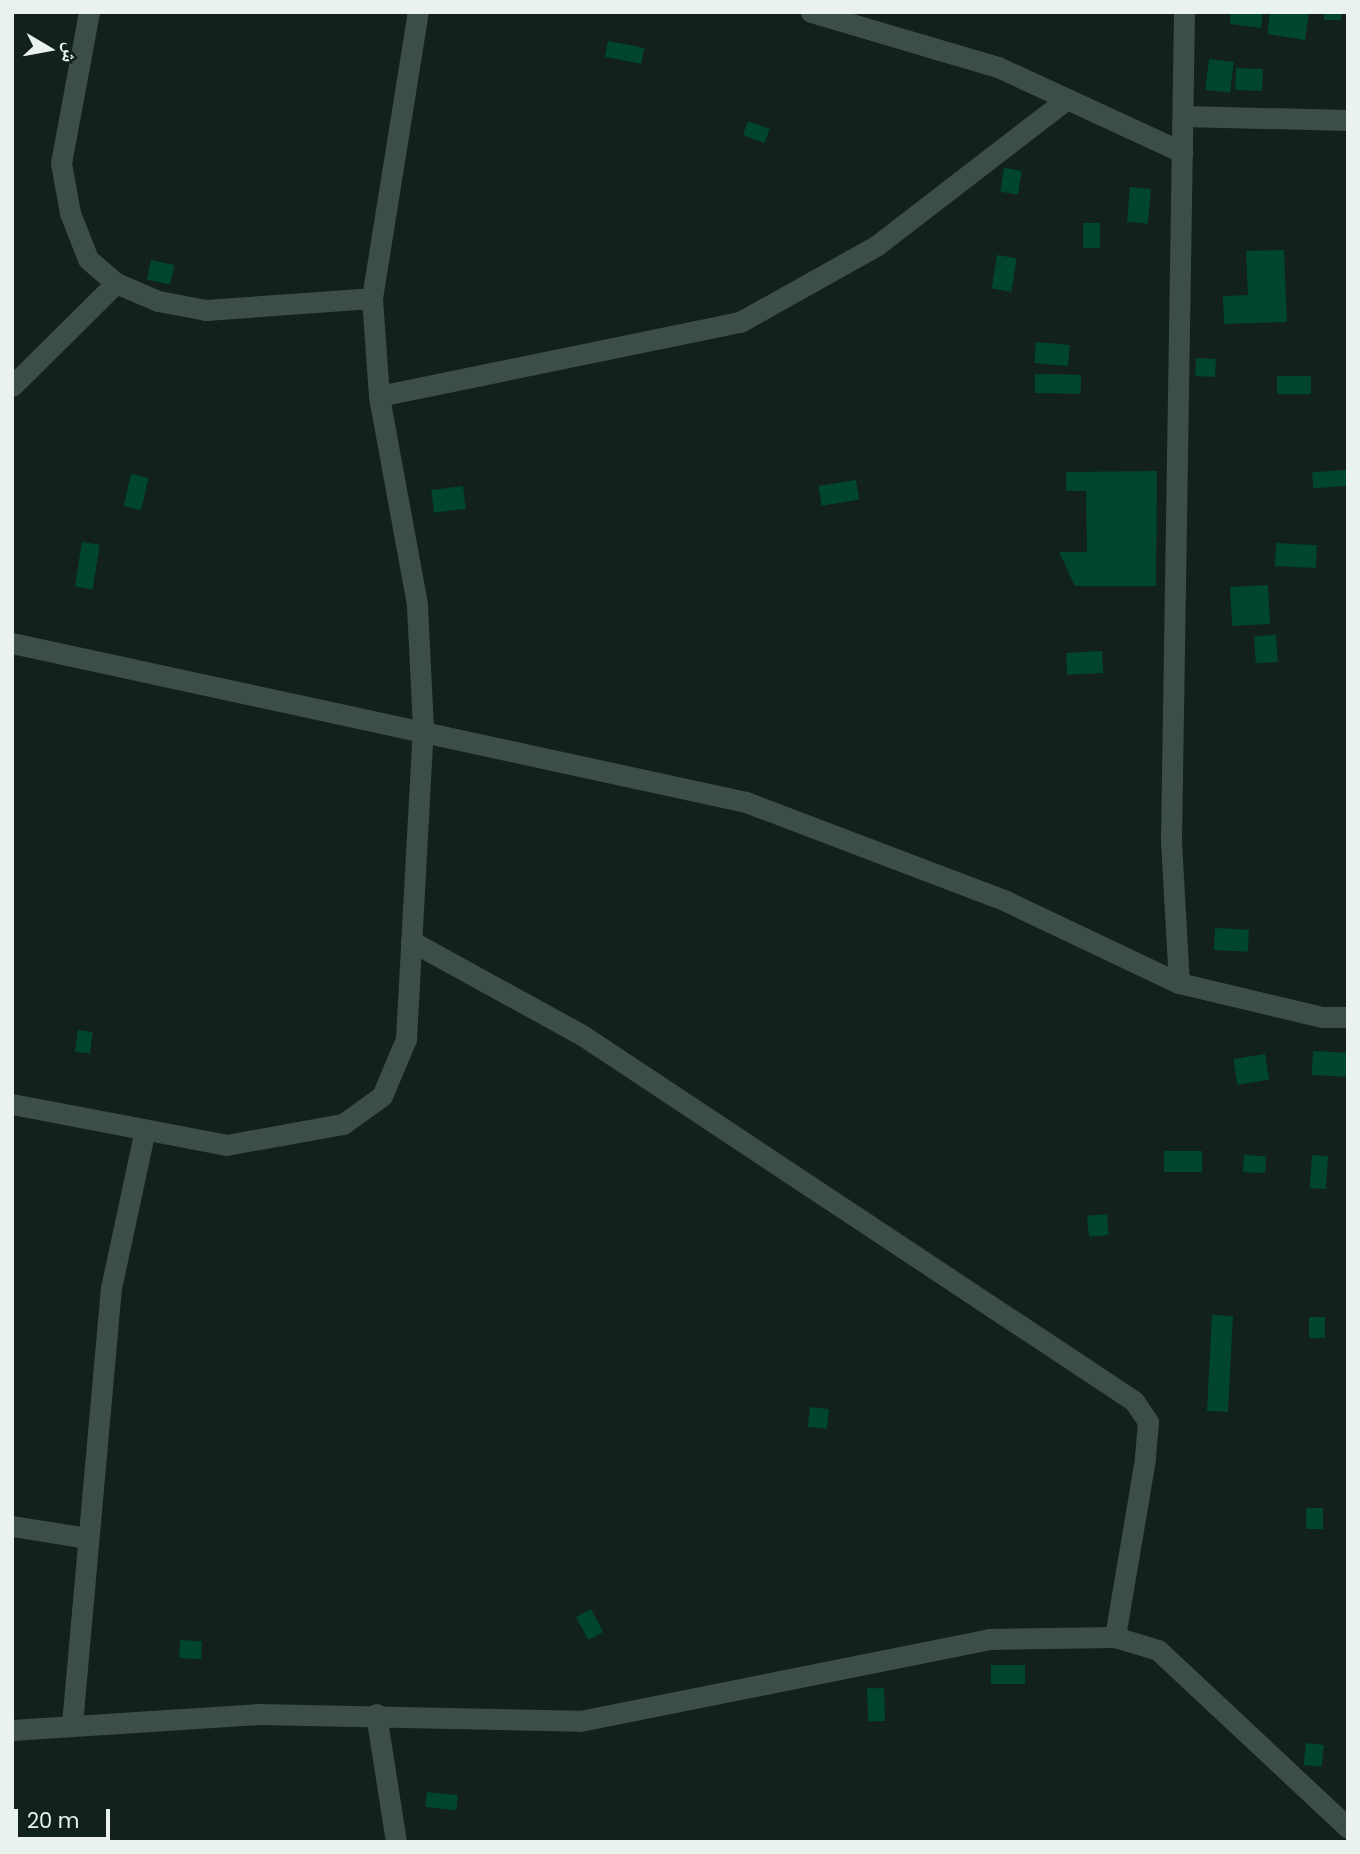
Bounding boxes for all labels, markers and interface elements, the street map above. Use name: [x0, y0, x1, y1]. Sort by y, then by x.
north arrow: [14, 14, 84, 84]
text: ش: [55, 40, 85, 65]
scale bar: [18, 1794, 114, 1838]
text: 20 m: [27, 1806, 80, 1835]

